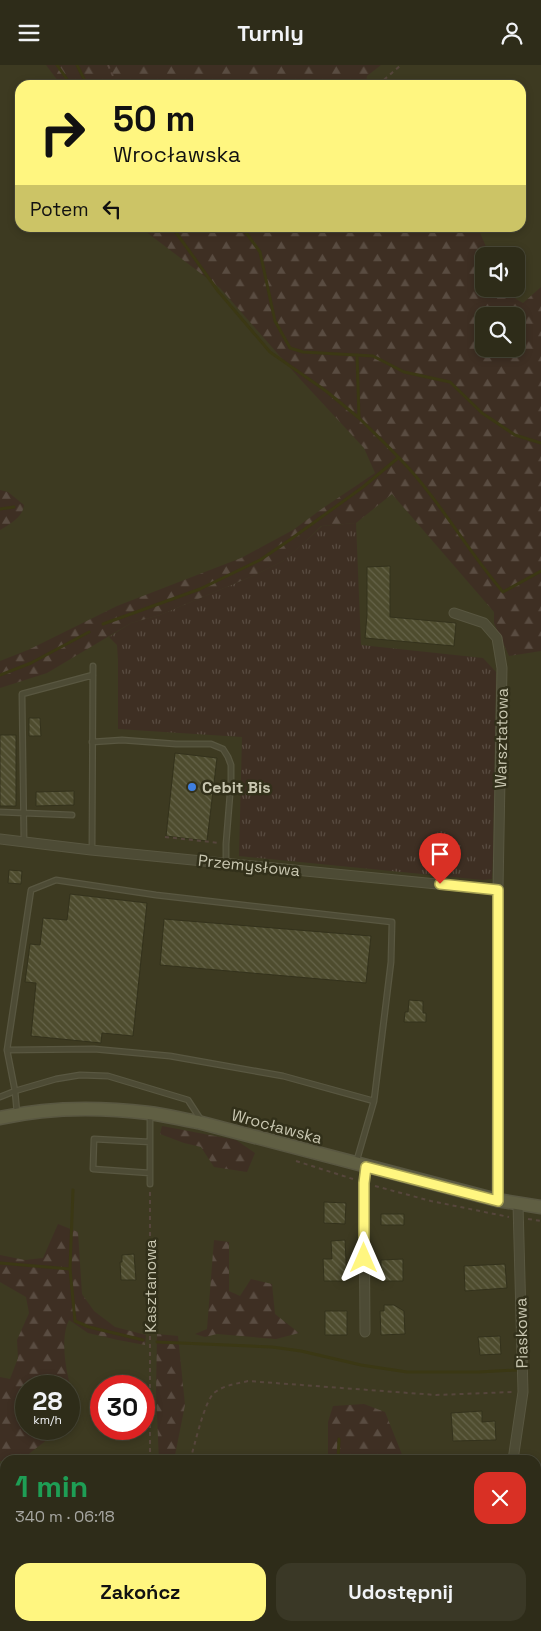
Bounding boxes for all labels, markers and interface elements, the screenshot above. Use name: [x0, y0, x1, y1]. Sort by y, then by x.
icon: menu: [15, 19, 43, 47]
text: Turnly: [237, 19, 304, 47]
icon: person: [498, 19, 526, 47]
text: 50 m: [113, 97, 195, 141]
icon: right: [30, 100, 95, 165]
text: Wrocławska: [113, 140, 241, 168]
icon: left: [98, 195, 126, 223]
text: Potem: [30, 197, 88, 222]
map controls: [475, 247, 525, 357]
button: sound: [475, 247, 525, 297]
button: search: [475, 307, 525, 357]
street label: Warsztatowa: [490, 688, 513, 788]
place label: Cebit Bis: [202, 777, 271, 798]
marker: Cebit Bis: [186, 781, 198, 793]
pin: [419, 833, 461, 884]
icon: arrive: [426, 840, 454, 868]
street label: Przemysłowa: [197, 850, 301, 881]
street label: Wrocławska: [229, 1104, 324, 1149]
position arrow: [337, 1231, 389, 1283]
street label: Kasztanowa: [140, 1239, 161, 1333]
street label: Piaskowa: [510, 1297, 533, 1369]
speed limit sign: 30: [90, 1375, 155, 1440]
text: 28: [33, 1385, 62, 1417]
text: km/h: [33, 1412, 62, 1428]
text: 1 min: [15, 1467, 88, 1506]
button: close: [474, 1472, 526, 1524]
text: 340 m · 06:18: [15, 1506, 115, 1527]
button: Zakończ: [15, 1563, 266, 1621]
button: Udostępnij: [276, 1563, 526, 1621]

